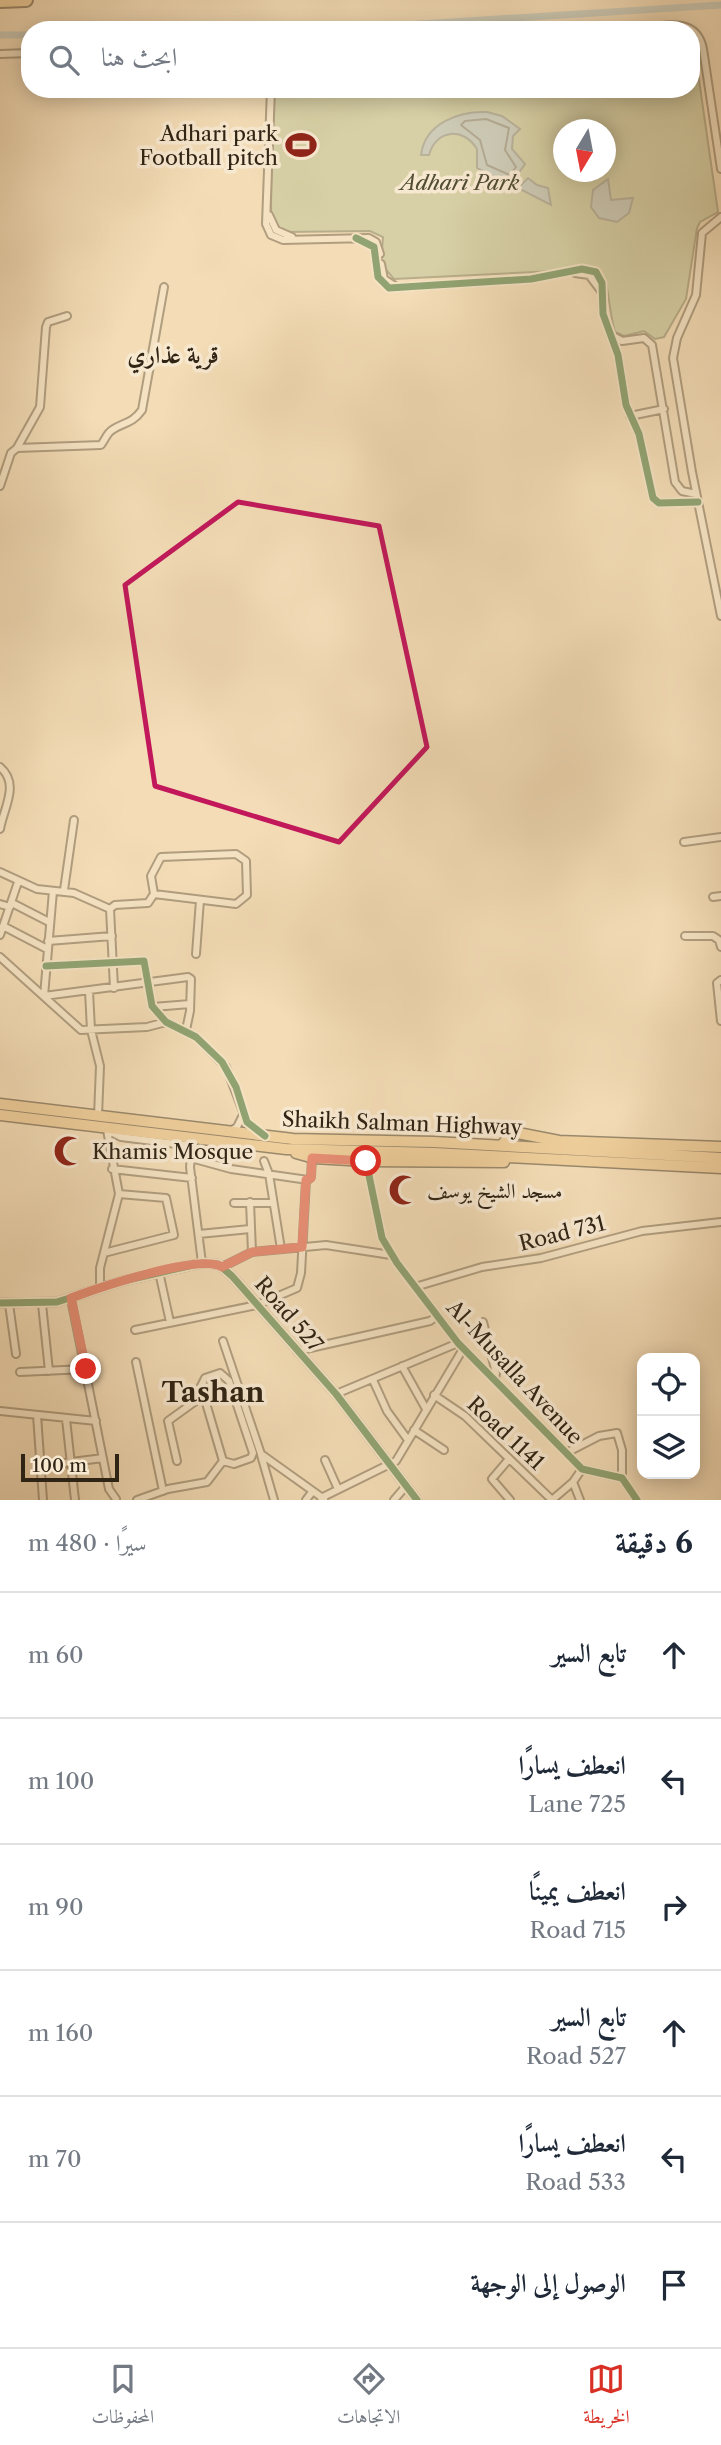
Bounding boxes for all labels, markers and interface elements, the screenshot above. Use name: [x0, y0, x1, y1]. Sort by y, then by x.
search box: [21, 21, 700, 98]
icon: search: [45, 41, 83, 79]
text: ابحث هنا: [101, 41, 177, 73]
north arrow: [553, 119, 616, 182]
place label: Adhari park Football pitch: [139, 121, 279, 170]
sports icon: Adhari park Football pitch: [284, 128, 318, 162]
park label: Adhari Park: [398, 170, 519, 195]
district label: قرية عذاري: [127, 340, 219, 374]
street label: Shaikh Salman Highway: [281, 1106, 523, 1140]
mosque icon: Khamis Mosque: [52, 1134, 86, 1168]
place label: Khamis Mosque: [92, 1139, 253, 1164]
route start: [350, 1145, 381, 1176]
mosque icon: مسجد الشيخ يوسف: [387, 1173, 421, 1207]
place label: مسجد الشيخ يوسف: [427, 1178, 562, 1210]
street label: Road 731: [516, 1210, 608, 1256]
street label: Road 527: [250, 1271, 329, 1357]
street label: Al-Musalla Avenue: [441, 1294, 588, 1449]
route end: [70, 1353, 101, 1384]
map controls: [637, 1353, 700, 1479]
button: locate: [637, 1353, 700, 1416]
district label: Tashan: [161, 1375, 265, 1409]
street label: Road 1141: [462, 1391, 550, 1475]
button: layers: [637, 1416, 700, 1479]
scale bar: [21, 1451, 119, 1483]
text: 100 m: [32, 1454, 87, 1477]
text: 6 دقيقة: [615, 1524, 693, 1561]
text: سيرًا · 480 m: [28, 1529, 146, 1557]
icon: ahead: [655, 1636, 693, 1674]
text: تابع السير: [552, 1637, 626, 1669]
text: 60 m: [28, 1641, 84, 1669]
text: انعطف يسارًا: [518, 1749, 626, 1781]
icon: left: [655, 1762, 693, 1800]
text: 100 m: [28, 1767, 94, 1795]
text: Lane 725: [528, 1790, 626, 1818]
text: انعطف يمينًا: [529, 1875, 626, 1907]
icon: right: [655, 1888, 693, 1926]
text: 90 m: [28, 1893, 84, 1921]
text: Road 715: [530, 1916, 626, 1944]
text: تابع السير: [552, 2001, 626, 2033]
icon: ahead: [655, 2014, 693, 2052]
text: 160 m: [28, 2019, 93, 2047]
text: Road 527: [526, 2042, 626, 2070]
text: انعطف يسارًا: [518, 2127, 626, 2159]
icon: left: [655, 2140, 693, 2178]
text: 70 m: [28, 2145, 81, 2173]
text: Road 533: [525, 2168, 626, 2196]
icon: arrive: [655, 2266, 693, 2304]
text: الوصول إلى الوجهة: [471, 2267, 626, 2299]
tab: المحفوظات: [91, 2360, 154, 2435]
tab: الاتجاهات: [337, 2360, 400, 2435]
tab: الخريطة: [583, 2360, 630, 2435]

